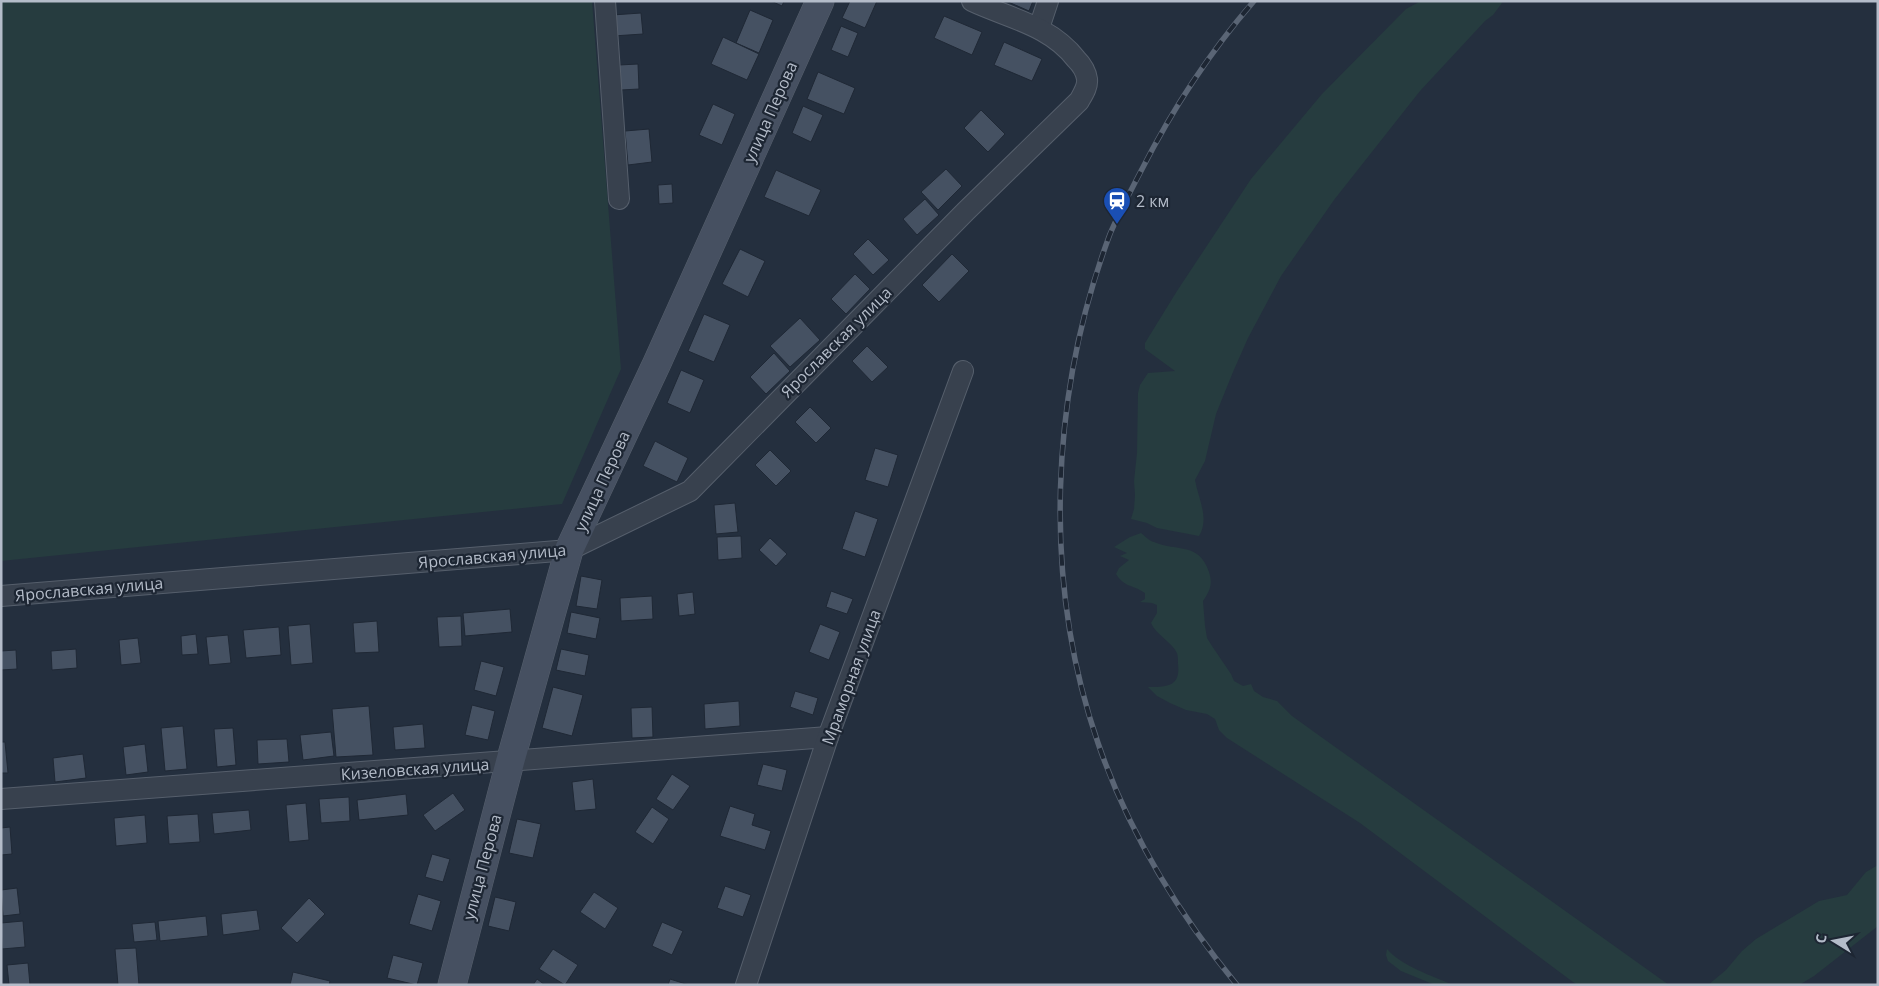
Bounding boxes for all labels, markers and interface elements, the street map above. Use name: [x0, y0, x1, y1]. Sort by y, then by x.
street label: улица Перова: [738, 58, 802, 166]
station icon: 2 км: [1102, 186, 1132, 225]
place label: 2 км: [1136, 190, 1169, 212]
street label: Ярославская улица: [776, 282, 896, 402]
street label: улица Перова: [569, 427, 635, 535]
street label: Ярославская улица: [417, 539, 567, 573]
street label: Ярославская улица: [14, 572, 164, 606]
street label: Мраморная улица: [816, 606, 886, 748]
street label: Кизеловская улица: [340, 753, 490, 785]
street label: улица Перова: [457, 812, 507, 922]
north arrow: [1809, 916, 1859, 966]
text: С: [1811, 933, 1831, 945]

